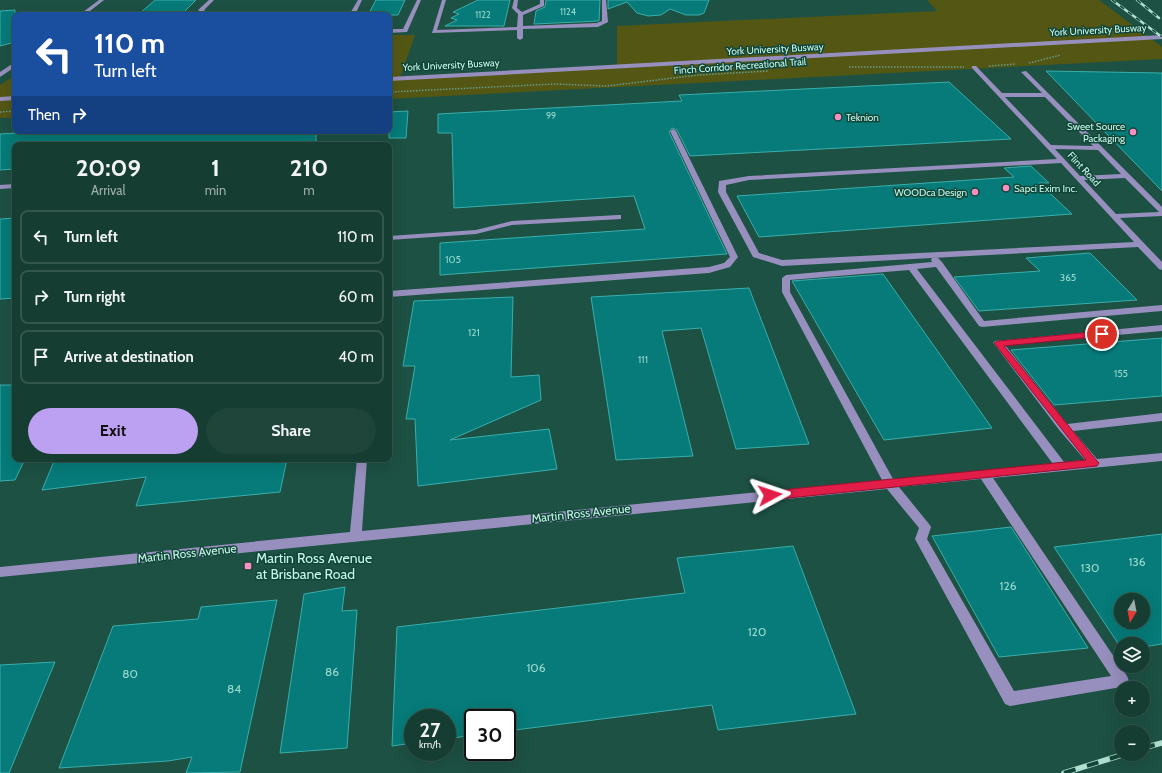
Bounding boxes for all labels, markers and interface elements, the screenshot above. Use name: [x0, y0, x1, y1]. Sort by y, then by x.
house number: 1124: [560, 6, 576, 17]
house number: 1122: [475, 9, 491, 20]
street label: York University Busway: [1048, 21, 1147, 39]
text: 110 m: [94, 26, 165, 60]
icon: left: [28, 28, 80, 80]
street label: York University Busway: [725, 40, 824, 58]
street label: Finch Corridor Recreational Trail: [673, 55, 807, 77]
street label: York University Busway: [401, 56, 500, 74]
text: Turn left: [94, 60, 157, 82]
icon: right: [68, 104, 90, 126]
text: Then: [28, 106, 60, 124]
house number: 99: [546, 110, 556, 121]
place label: Teknion: [846, 111, 879, 124]
marker: Teknion: [833, 112, 843, 122]
place label: Sweet Source Packaging: [1067, 120, 1126, 145]
marker: Sweet Source Packaging: [1128, 127, 1138, 137]
street label: Flint Road: [1065, 149, 1103, 189]
text: 20:09: [76, 153, 141, 182]
text: 1: [211, 153, 220, 182]
text: 210: [290, 153, 328, 182]
text: Arrival: [91, 182, 126, 198]
text: min: [205, 182, 226, 198]
text: m: [303, 182, 315, 198]
place label: Sapci Exim Inc.: [1014, 182, 1077, 195]
marker: Sapci Exim Inc.: [1001, 183, 1011, 193]
place label: WOODca Design: [894, 186, 967, 199]
marker: WOODca Design: [970, 187, 980, 197]
icon: left: [30, 226, 52, 248]
text: Turn left: [64, 228, 118, 246]
text: 110 m: [337, 228, 374, 246]
house number: 105: [445, 253, 461, 266]
house number: 365: [1060, 271, 1076, 284]
icon: right: [30, 286, 52, 308]
text: Turn right: [64, 288, 125, 306]
text: 60 m: [338, 288, 374, 306]
pin: [1085, 317, 1119, 351]
icon: arrive: [1091, 323, 1113, 345]
house number: 121: [468, 326, 480, 339]
icon: arrive: [30, 346, 52, 368]
text: Arrive at destination: [64, 348, 194, 366]
text: 40 m: [338, 348, 374, 366]
house number: 111: [638, 353, 648, 366]
house number: 155: [1114, 367, 1128, 380]
button: Exit: [28, 408, 198, 454]
button: Share: [206, 408, 376, 454]
position arrow: [749, 474, 791, 516]
street label: Martin Ross Avenue: [531, 500, 631, 526]
street label: Martin Ross Avenue: [137, 540, 237, 566]
place label: Martin Ross Avenue at Brisbane Road: [256, 549, 372, 583]
house number: 136: [1128, 554, 1146, 569]
house number: 130: [1081, 560, 1099, 575]
marker: Martin Ross Avenue at Brisbane Road: [243, 561, 253, 571]
house number: 126: [999, 578, 1017, 593]
north arrow: [1114, 593, 1150, 629]
map controls: [1114, 593, 1150, 761]
house number: 120: [748, 624, 766, 639]
button: layers: [1114, 637, 1150, 673]
house number: 106: [526, 660, 546, 675]
house number: 86: [325, 664, 339, 679]
house number: 80: [122, 666, 138, 681]
house number: 84: [227, 681, 241, 696]
button: +: [1114, 681, 1150, 717]
speed limit sign: 30: [464, 709, 516, 761]
text: 27: [420, 718, 440, 742]
button: −: [1114, 725, 1150, 761]
text: km/h: [419, 738, 441, 751]

